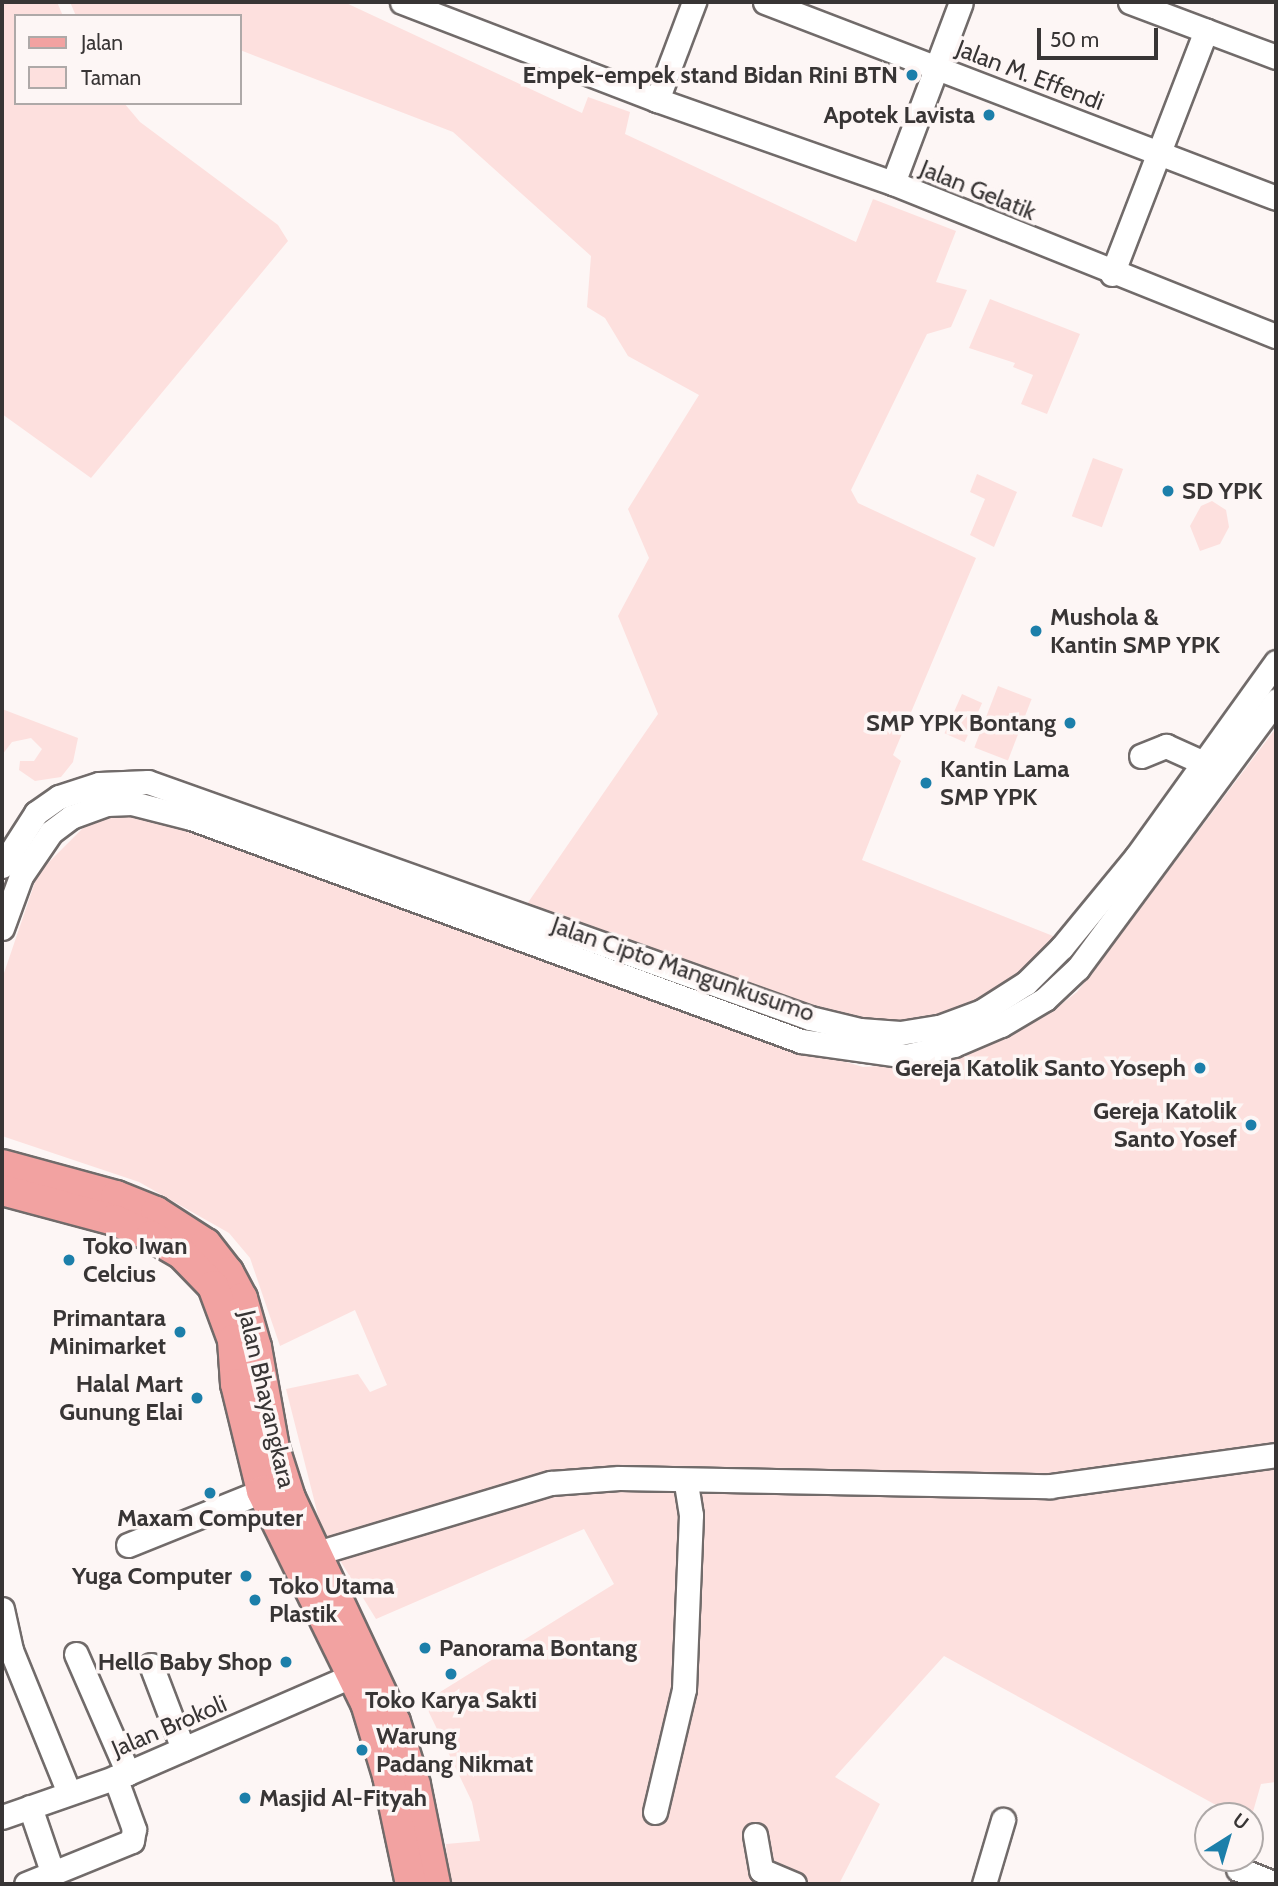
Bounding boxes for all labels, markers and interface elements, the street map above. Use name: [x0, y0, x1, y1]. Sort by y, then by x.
legend: [14, 14, 242, 105]
scale bar: [1040, 14, 1161, 58]
text: 50 m: [1050, 27, 1099, 52]
text: Jalan: [81, 30, 123, 55]
street label: Jalan M. Effendi: [952, 34, 1108, 116]
place label: Empek-empek stand Bidan Rini BTN: [522, 61, 898, 89]
text: Taman: [81, 65, 141, 90]
marker: Empek-empek stand Bidan Rini BTN: [904, 67, 920, 83]
place label: Apotek Lavista: [824, 101, 975, 129]
marker: Apotek Lavista: [981, 107, 997, 123]
street label: Jalan Gelatik: [916, 154, 1040, 226]
place label: SD YPK: [1182, 477, 1262, 505]
marker: SD YPK: [1160, 483, 1176, 499]
place label: Mushola & Kantin SMP YPK: [1050, 603, 1220, 659]
marker: Mushola & Kantin SMP YPK: [1028, 623, 1044, 639]
place label: SMP YPK Bontang: [866, 709, 1056, 737]
marker: SMP YPK Bontang: [1062, 715, 1078, 731]
place label: Kantin Lama SMP YPK: [940, 755, 1069, 811]
marker: Kantin Lama SMP YPK: [918, 775, 934, 791]
street label: Jalan Cipto Mangunkusumo: [548, 910, 818, 1028]
place label: Gereja Katolik Santo Yoseph: [895, 1054, 1186, 1082]
marker: Gereja Katolik Santo Yoseph: [1192, 1060, 1208, 1076]
place label: Gereja Katolik Santo Yosef: [1093, 1097, 1237, 1153]
marker: Gereja Katolik Santo Yosef: [1243, 1117, 1259, 1133]
place label: Toko Iwan Celcius: [83, 1232, 188, 1288]
marker: Toko Iwan Celcius: [61, 1252, 77, 1268]
place label: Primantara Minimarket: [49, 1304, 166, 1360]
street label: Jalan Bhayangkara: [233, 1307, 301, 1491]
marker: Primantara Minimarket: [172, 1324, 188, 1340]
place label: Halal Mart Gunung Elai: [59, 1370, 183, 1426]
marker: Halal Mart Gunung Elai: [189, 1390, 205, 1406]
marker: Maxam Computer: [202, 1485, 218, 1501]
place label: Maxam Computer: [117, 1504, 303, 1532]
place label: Yuga Computer: [72, 1562, 232, 1590]
marker: Yuga Computer: [238, 1568, 254, 1584]
place label: Toko Utama Plastik: [269, 1572, 394, 1628]
marker: Toko Utama Plastik: [247, 1592, 263, 1608]
place label: Panorama Bontang: [439, 1634, 637, 1662]
marker: Panorama Bontang: [417, 1640, 433, 1656]
place label: Hello Baby Shop: [98, 1648, 272, 1676]
marker: Hello Baby Shop: [278, 1654, 294, 1670]
marker: Toko Karya Sakti: [443, 1666, 459, 1682]
place label: Toko Karya Sakti: [365, 1686, 537, 1714]
street label: Jalan Brokoli: [107, 1689, 231, 1763]
place label: Warung Padang Nikmat: [376, 1722, 533, 1778]
marker: Warung Padang Nikmat: [354, 1742, 370, 1758]
place label: Masjid Al-Fityah: [259, 1784, 427, 1812]
marker: Masjid Al-Fityah: [237, 1790, 253, 1806]
north arrow: [1194, 1802, 1264, 1872]
text: U: [1228, 1808, 1253, 1835]

